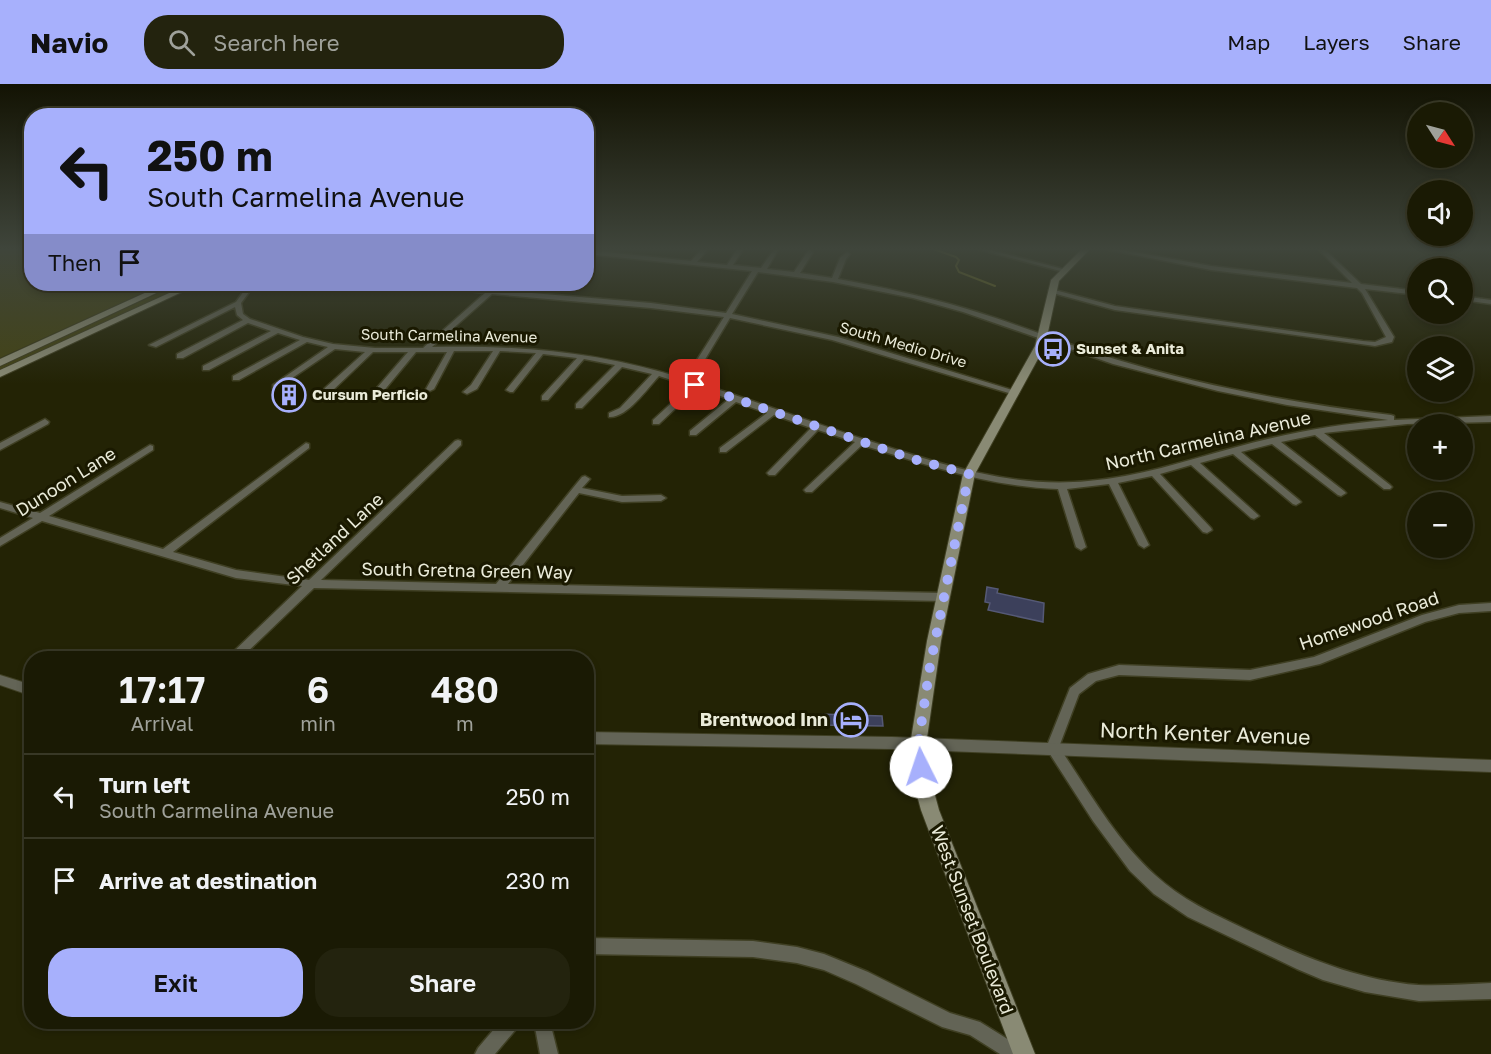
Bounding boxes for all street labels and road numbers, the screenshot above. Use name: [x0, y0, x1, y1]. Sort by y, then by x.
street label: South Medio Drive: [838, 317, 969, 371]
street label: South Carmelina Avenue: [361, 324, 538, 346]
street label: North Carmelina Avenue: [1103, 406, 1313, 474]
street label: Dunoon Lane: [11, 442, 120, 521]
street label: Shetland Lane: [281, 488, 388, 589]
street label: South Gretna Green Way: [361, 557, 573, 583]
street label: Homewood Road: [1296, 586, 1441, 654]
street label: North Kenter Avenue: [1099, 716, 1311, 750]
street label: West Sunset Boulevard: [927, 822, 1019, 1017]

